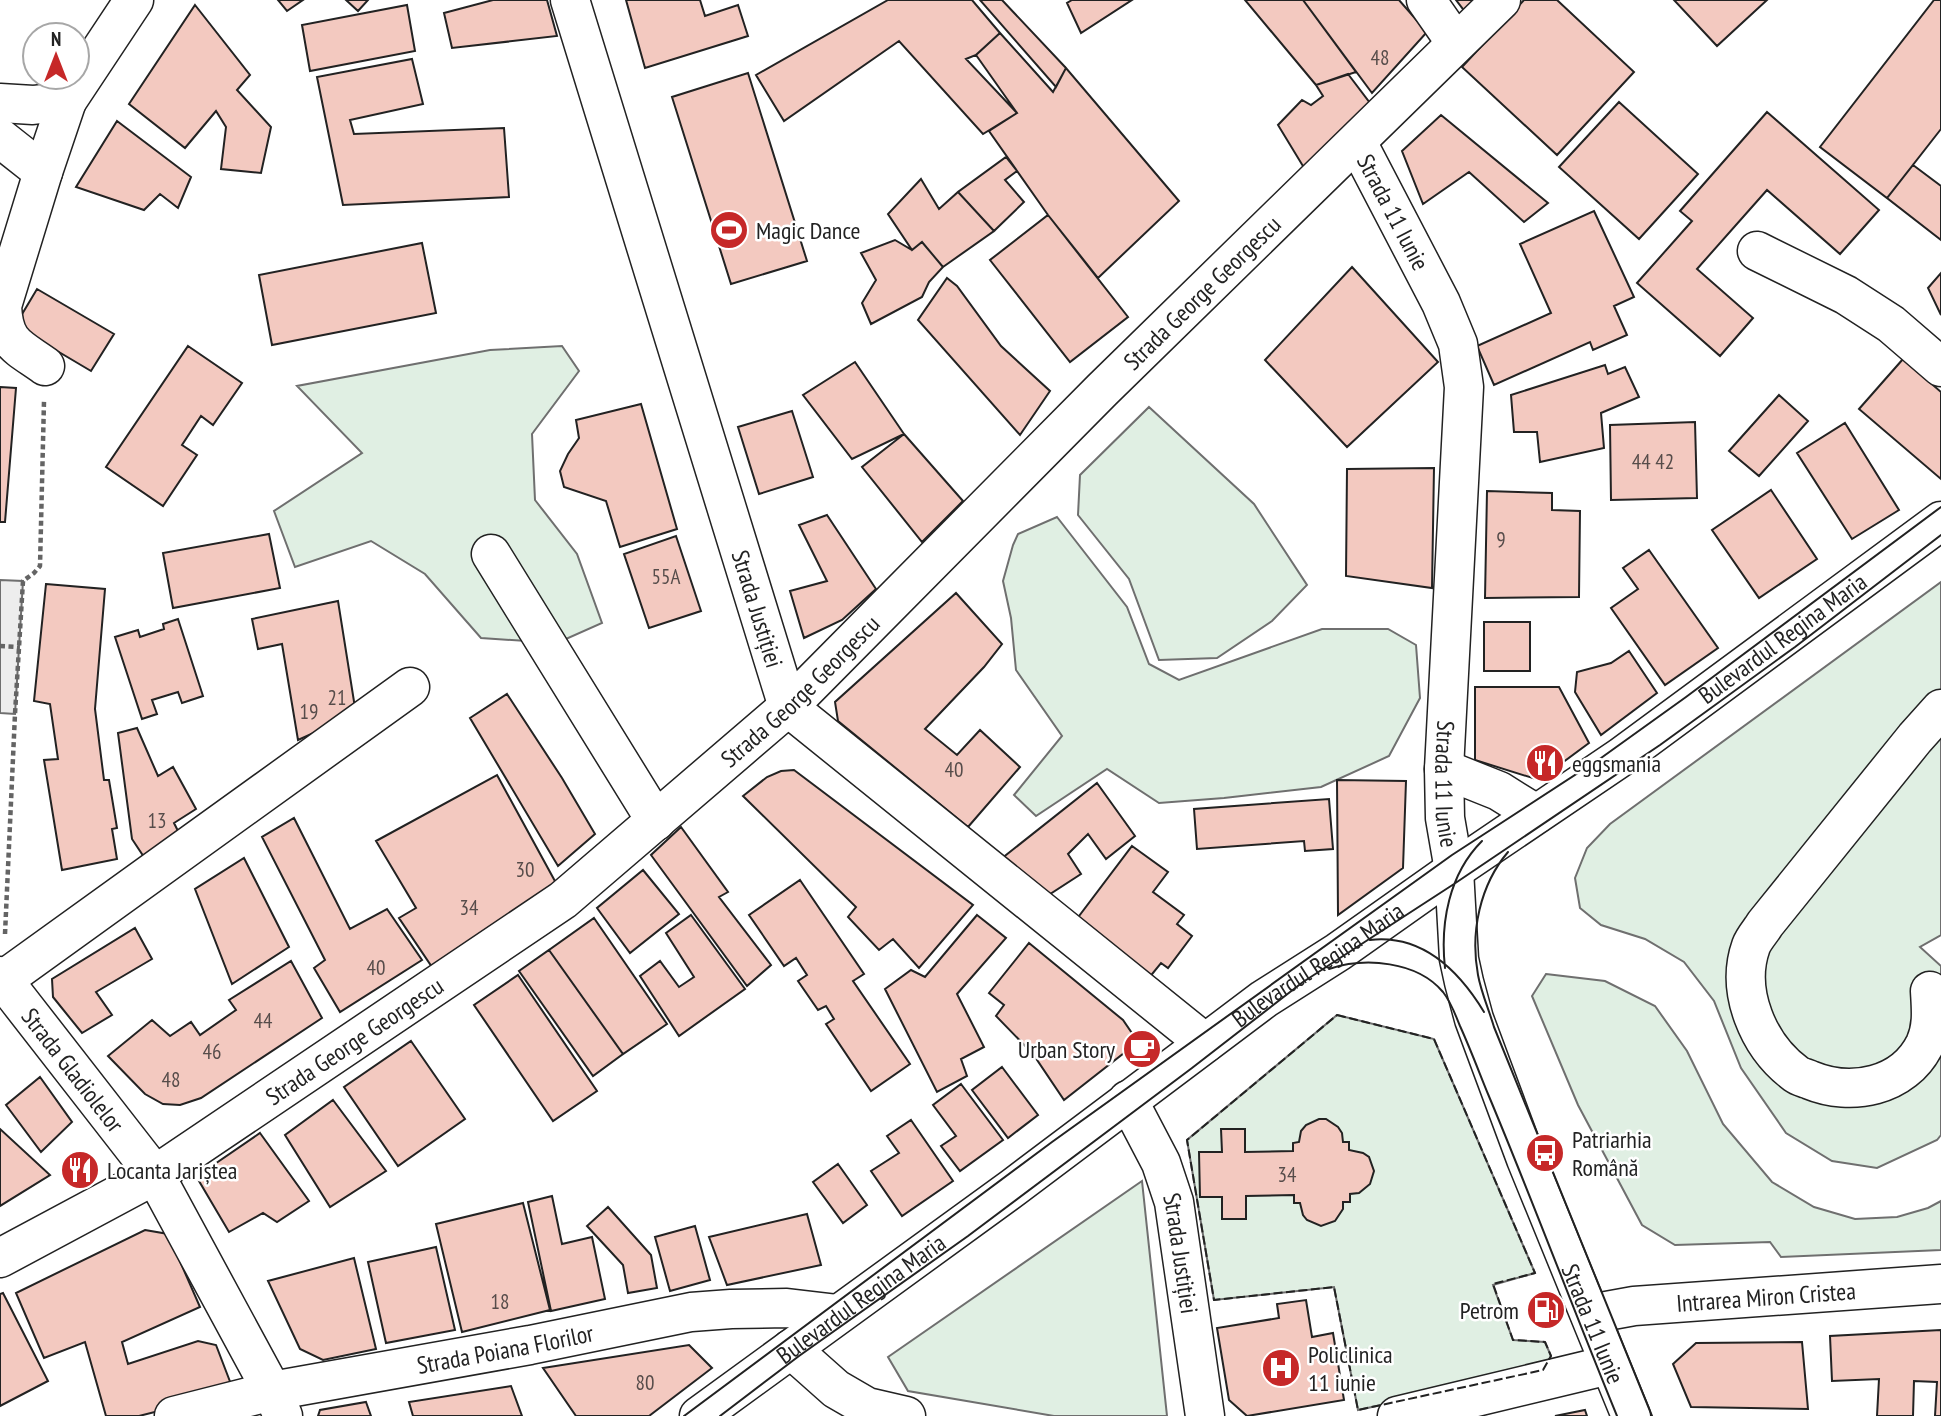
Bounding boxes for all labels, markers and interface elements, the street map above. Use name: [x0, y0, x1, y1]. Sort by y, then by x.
north arrow: [21, 21, 91, 91]
text: N: [51, 27, 61, 51]
house number: 48: [1371, 44, 1389, 71]
street label: Strada 11 Iunie: [1351, 149, 1437, 275]
sports icon: Magic Dance: [708, 209, 750, 251]
street label: Strada George Georgescu: [1117, 209, 1287, 376]
place label: Magic Dance: [756, 215, 860, 246]
house number: 44 42: [1632, 448, 1674, 475]
house number: 9: [1496, 526, 1506, 553]
street label: Strada Justiției: [725, 546, 790, 671]
house number: 55A: [652, 563, 680, 590]
street label: Bulevardul Regina Maria: [1692, 566, 1873, 710]
street label: Strada George Georgescu: [714, 608, 886, 774]
house number: 21: [328, 684, 346, 711]
house number: 19: [300, 698, 318, 725]
street label: Strada 11 Iunie: [1428, 720, 1465, 850]
restaurant icon: eggsmania: [1524, 742, 1566, 784]
place label: eggsmania: [1572, 748, 1661, 779]
house number: 40: [945, 756, 963, 783]
house number: 13: [148, 807, 166, 834]
house number: 30: [516, 856, 534, 883]
house number: 34: [460, 894, 479, 921]
street label: Bulevardul Regina Maria: [1225, 895, 1410, 1034]
house number: 40: [367, 954, 385, 981]
street label: Strada George Georgescu: [259, 970, 449, 1112]
street label: Strada Gladiolelor: [15, 1001, 131, 1139]
house number: 44: [254, 1007, 273, 1034]
cafe icon: Urban Story: [1121, 1028, 1163, 1070]
place label: Urban Story: [1018, 1034, 1115, 1065]
house number: 46: [203, 1038, 221, 1065]
house number: 48: [162, 1066, 180, 1093]
place label: Patriarhia Română: [1572, 1124, 1652, 1183]
bus stop icon: Patriarhia Română: [1524, 1132, 1566, 1174]
restaurant icon: Locanta Jariștea: [59, 1149, 101, 1191]
place label: Locanta Jariștea: [107, 1155, 237, 1186]
house number: 34: [1278, 1161, 1297, 1188]
street label: Strada Justiției: [1156, 1189, 1205, 1315]
street label: Bulevardul Regina Maria: [770, 1227, 951, 1370]
street label: Strada 11 Iunie: [1555, 1259, 1632, 1388]
street label: Intrarea Miron Cristea: [1675, 1275, 1857, 1318]
house number: 18: [491, 1288, 509, 1315]
fuel station icon: Petrom: [1525, 1289, 1567, 1331]
place label: Petrom: [1460, 1295, 1519, 1326]
street label: Strada Poiana Florilor: [414, 1317, 597, 1380]
place label: Policlinica 11 iunie: [1308, 1339, 1393, 1398]
hospital icon: Policlinica 11 iunie: [1260, 1347, 1302, 1389]
house number: 80: [636, 1369, 654, 1396]

